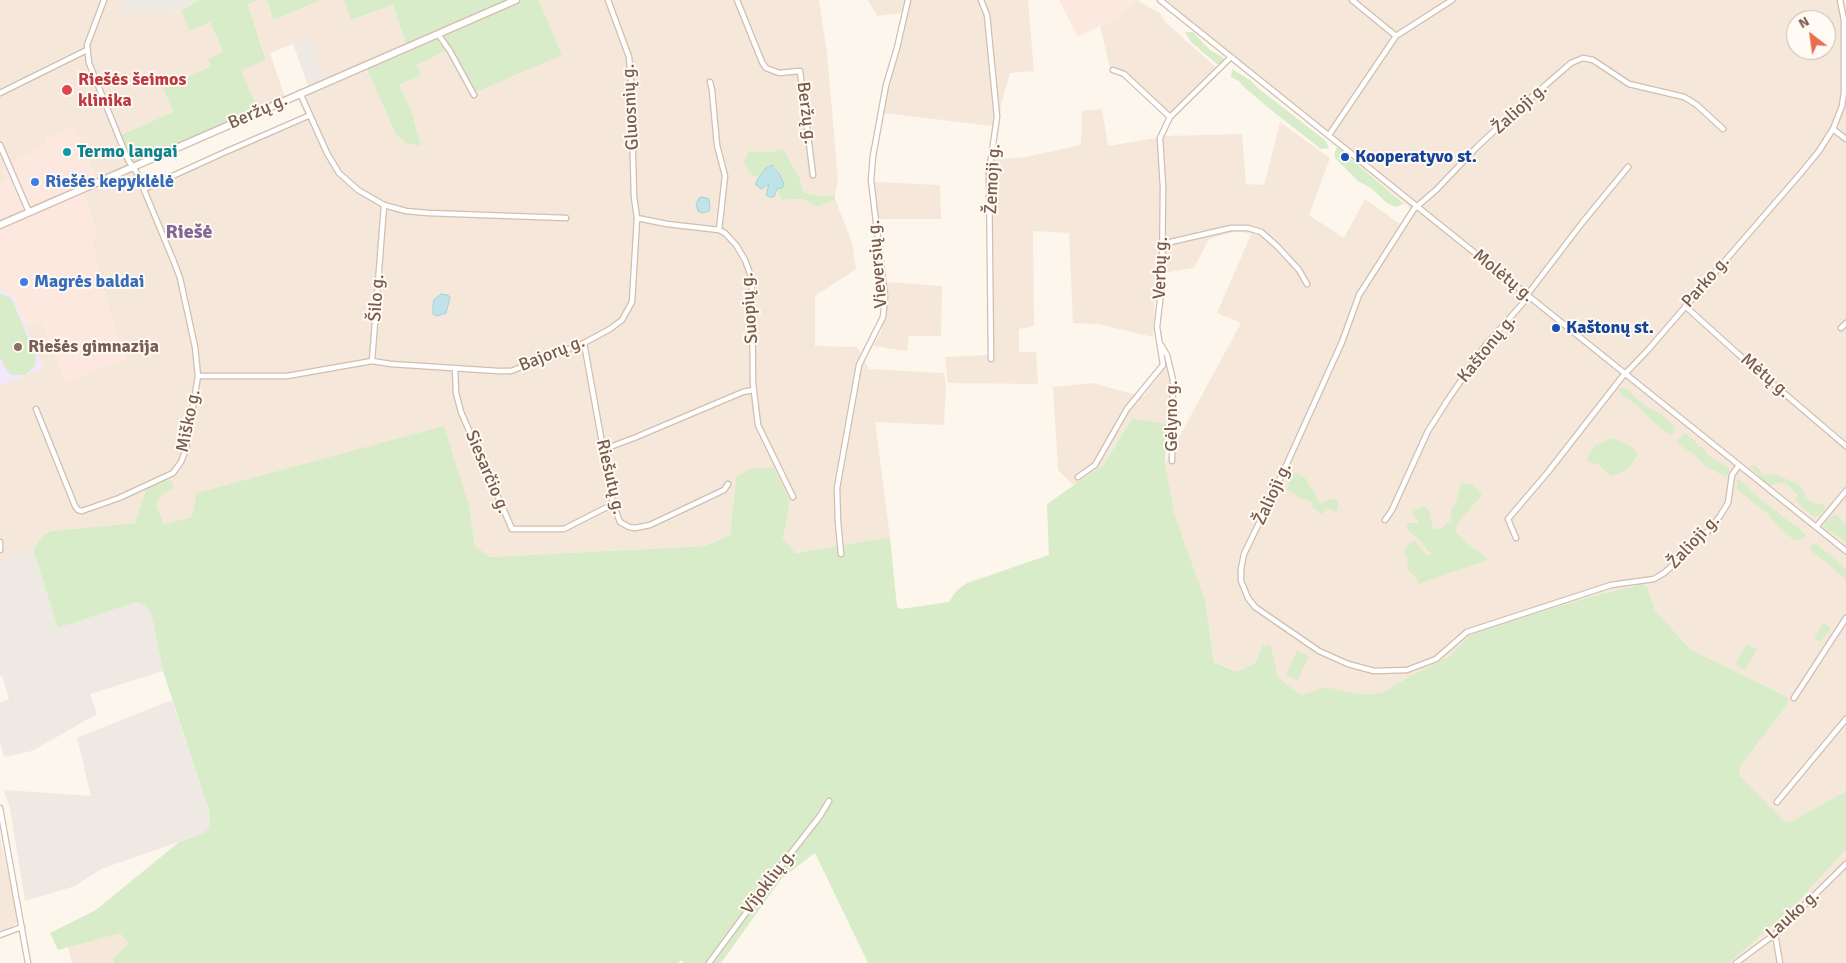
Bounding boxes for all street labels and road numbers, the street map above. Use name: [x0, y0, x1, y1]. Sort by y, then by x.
street label: Gluosnių g.: [618, 63, 644, 151]
street label: Žalioji g.: [1488, 79, 1552, 139]
street label: Beržų g.: [791, 81, 821, 145]
street label: Beržų g.: [225, 89, 291, 135]
street label: Žemoji g.: [980, 143, 1006, 215]
street label: Vieversių g.: [863, 219, 893, 309]
street label: Verbų g.: [1149, 236, 1173, 300]
street label: Molėtų g.: [1468, 245, 1538, 307]
street label: Parko g.: [1678, 252, 1734, 312]
street label: Suopių g.: [737, 272, 763, 344]
street label: Šilo g.: [365, 274, 389, 322]
street label: Kaštonų g.: [1453, 311, 1521, 387]
street label: Bajorų g.: [516, 331, 588, 377]
street label: Mėtų g.: [1736, 349, 1794, 403]
street label: Gėlyno g.: [1161, 380, 1183, 452]
street label: Miško g.: [172, 388, 206, 454]
street label: Siesarčio g.: [460, 427, 514, 517]
street label: Riešutų g.: [591, 437, 629, 517]
street label: Žalioji g.: [1249, 459, 1297, 529]
street label: Žalioji g.: [1663, 510, 1725, 574]
street label: Vijoklių g.: [737, 845, 801, 919]
street label: Lauko g.: [1762, 885, 1824, 945]

